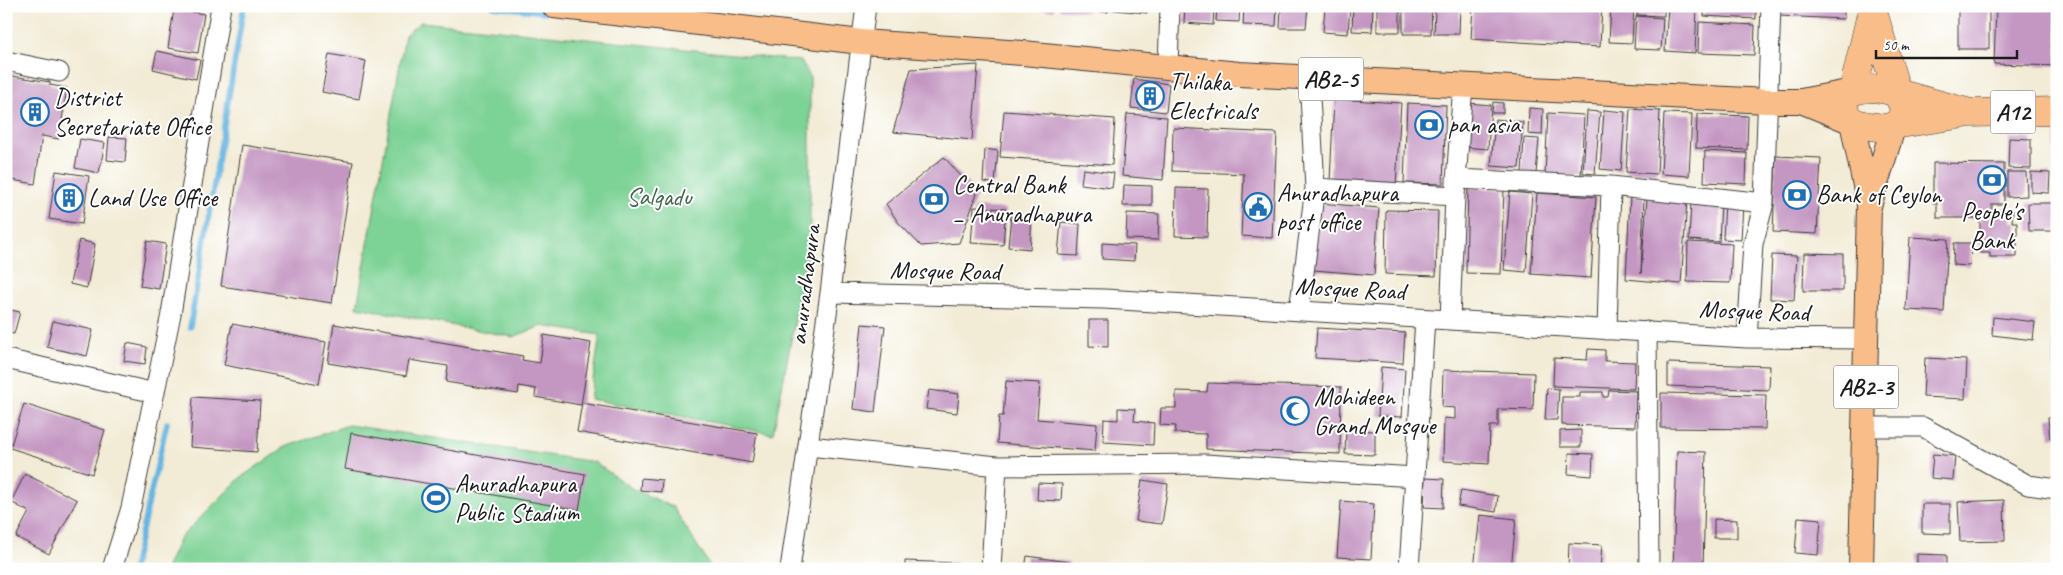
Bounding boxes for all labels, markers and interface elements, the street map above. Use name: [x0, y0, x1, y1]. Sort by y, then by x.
scale bar: [1876, 28, 2017, 60]
text: 50 m: [1883, 36, 1910, 55]
road number: AB2-5: [1298, 58, 1364, 100]
place label: Thilaka Electricals: [1169, 66, 1260, 127]
building icon: Thilaka Electricals: [1135, 81, 1165, 111]
place label: District Secretariate Office: [54, 82, 213, 143]
road number: A12: [1990, 90, 2036, 134]
building icon: District Secretariate Office: [20, 97, 50, 127]
place label: pan asia: [1448, 109, 1522, 141]
bank icon: pan asia: [1414, 110, 1444, 140]
bank icon: People's Bank: [1977, 165, 2007, 195]
place label: Central Bank _ Anuradhapura: [953, 169, 1093, 230]
place label: Anuradhapura post office: [1277, 177, 1400, 238]
place label: Bank of Ceylon: [1816, 179, 1943, 211]
bank icon: Bank of Ceylon: [1782, 180, 1812, 210]
park label: Salgadu: [626, 181, 693, 213]
place label: Land Use Office: [88, 182, 219, 214]
building icon: Land Use Office: [54, 183, 84, 213]
bank icon: Central Bank _ Anuradhapura: [919, 184, 949, 214]
public building icon: Anuradhapura post office: [1243, 192, 1273, 222]
place label: People's Bank: [1961, 196, 2025, 257]
street label: anuradhapura: [782, 220, 829, 347]
street label: Mosque Road: [890, 254, 1004, 288]
street label: Mosque Road: [1294, 270, 1410, 308]
street label: Mosque Road: [1698, 293, 1814, 329]
road number: AB2-3: [1834, 366, 1898, 408]
place label: Mohideen Grand Mosque: [1314, 381, 1437, 442]
mosque icon: Mohideen Grand Mosque: [1280, 396, 1310, 426]
place label: Anuradhapura Public Stadium: [455, 468, 580, 529]
sports icon: Anuradhapura Public Stadium: [421, 483, 451, 513]

